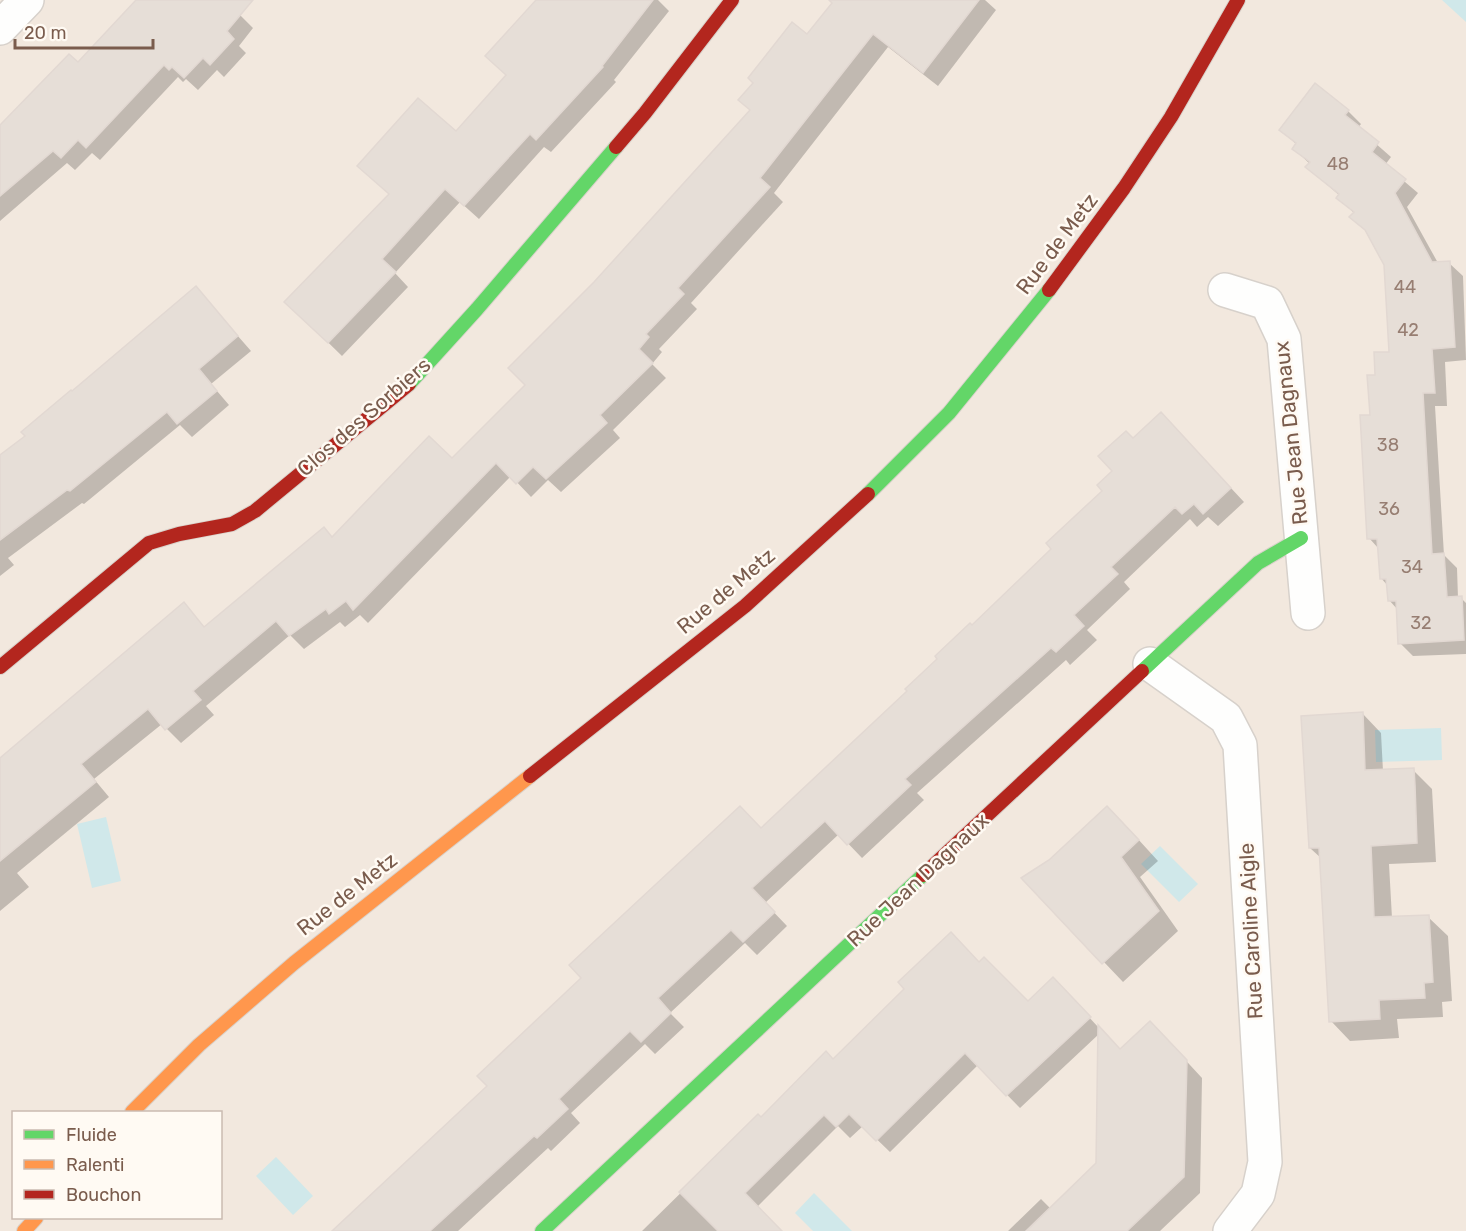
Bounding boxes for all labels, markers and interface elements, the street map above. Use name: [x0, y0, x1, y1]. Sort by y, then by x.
scale bar: [15, 12, 153, 50]
text: 20 m: [24, 22, 66, 44]
house number: 48: [1327, 153, 1349, 175]
street label: Rue de Metz: [1011, 188, 1103, 299]
house number: 44: [1394, 276, 1416, 298]
house number: 42: [1397, 319, 1419, 341]
street label: Rue Jean Dagnaux: [1268, 340, 1313, 526]
street label: Clos des Sorbiers: [292, 352, 435, 481]
house number: 38: [1377, 434, 1399, 456]
house number: 36: [1378, 498, 1400, 520]
street label: Rue de Metz: [672, 542, 780, 639]
house number: 34: [1401, 556, 1423, 578]
house number: 32: [1410, 612, 1432, 634]
street label: Rue Jean Dagnaux: [842, 808, 994, 952]
street label: Rue Caroline Aigle: [1233, 842, 1268, 1020]
street label: Rue de Metz: [292, 847, 402, 940]
legend: [12, 1111, 222, 1219]
text: Fluide: [66, 1124, 117, 1146]
text: Ralenti: [66, 1154, 124, 1176]
text: Bouchon: [66, 1184, 141, 1206]

